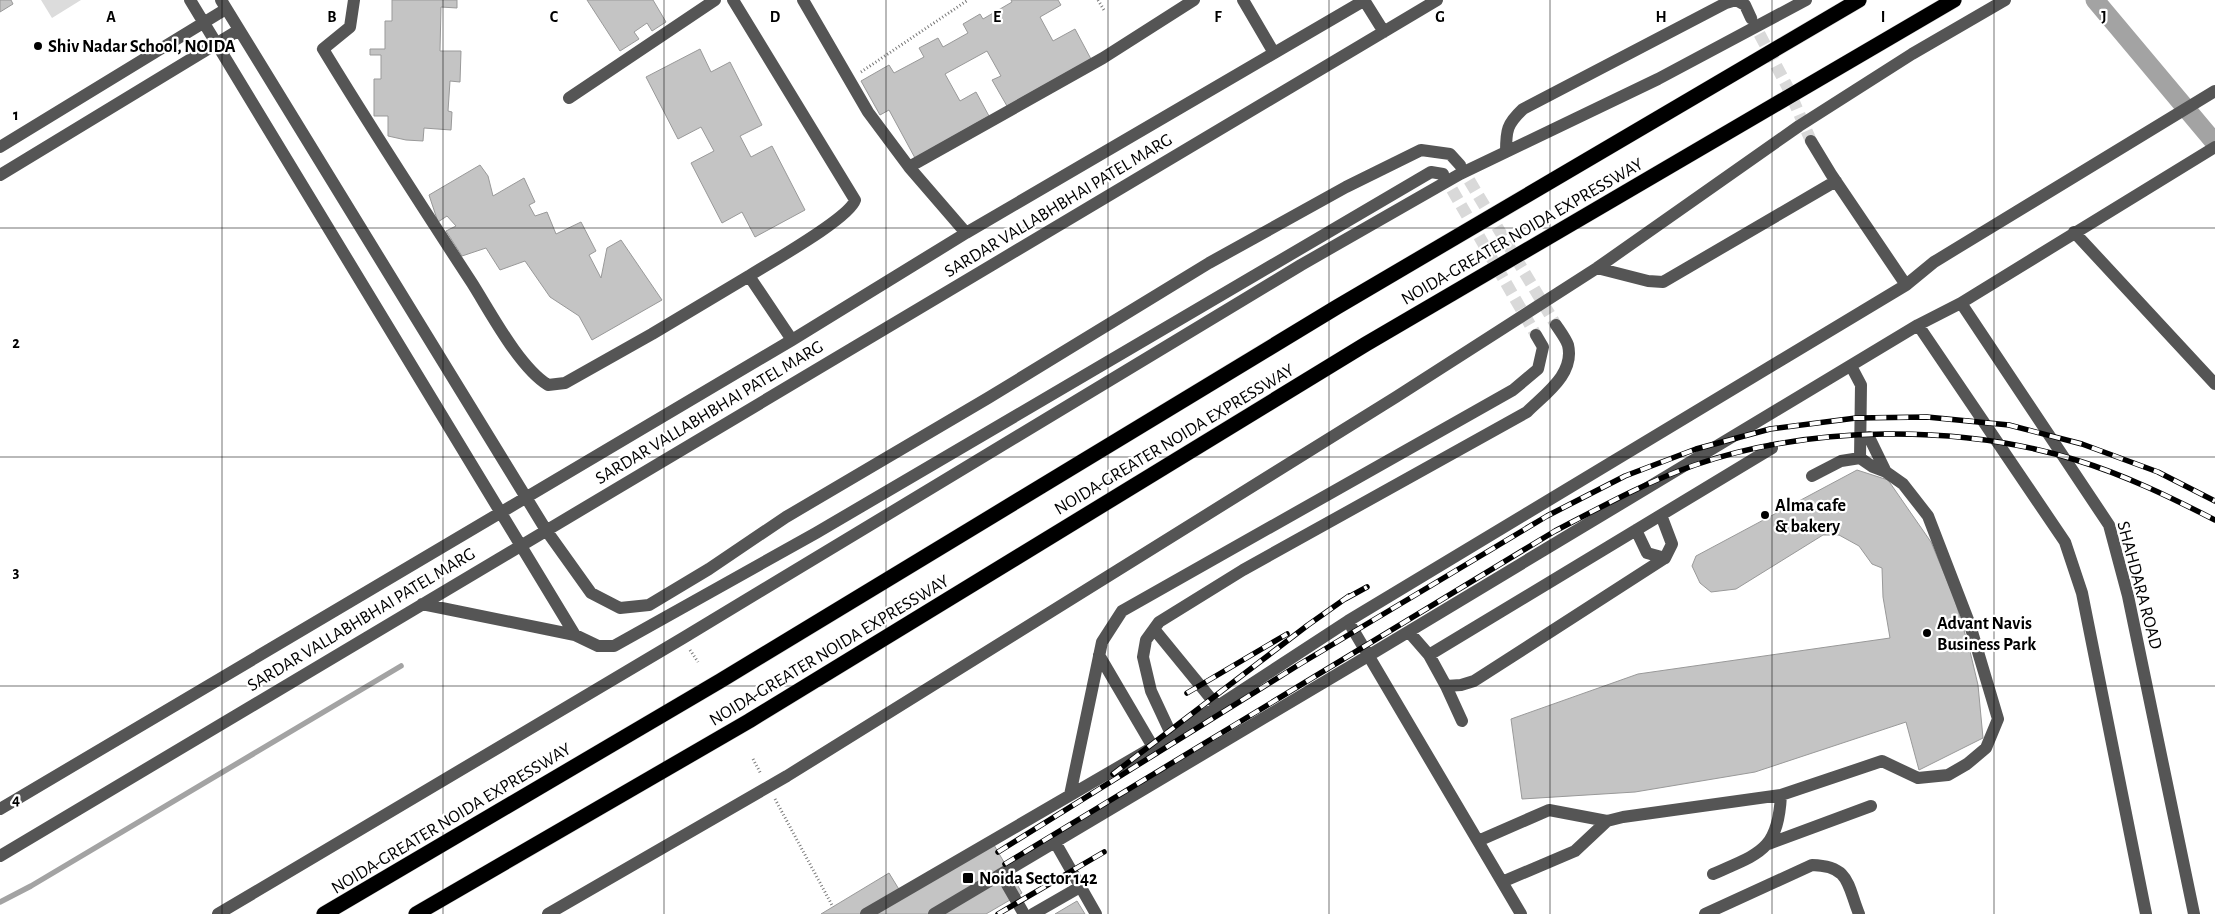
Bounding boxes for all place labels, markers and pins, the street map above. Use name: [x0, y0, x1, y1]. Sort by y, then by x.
place label: Shiv Nadar School, NOIDA: [48, 38, 236, 56]
marker: Shiv Nadar School, NOIDA: [32, 40, 44, 52]
place label: Alma cafe & bakery: [1775, 497, 1846, 536]
marker: Alma cafe & bakery: [1759, 509, 1771, 521]
place label: Advant Navis Business Park: [1937, 615, 2036, 654]
marker: Advant Navis Business Park: [1921, 627, 1933, 639]
place label: Noida Sector 142: [979, 870, 1098, 888]
marker: Noida Sector 142: [961, 871, 975, 885]

